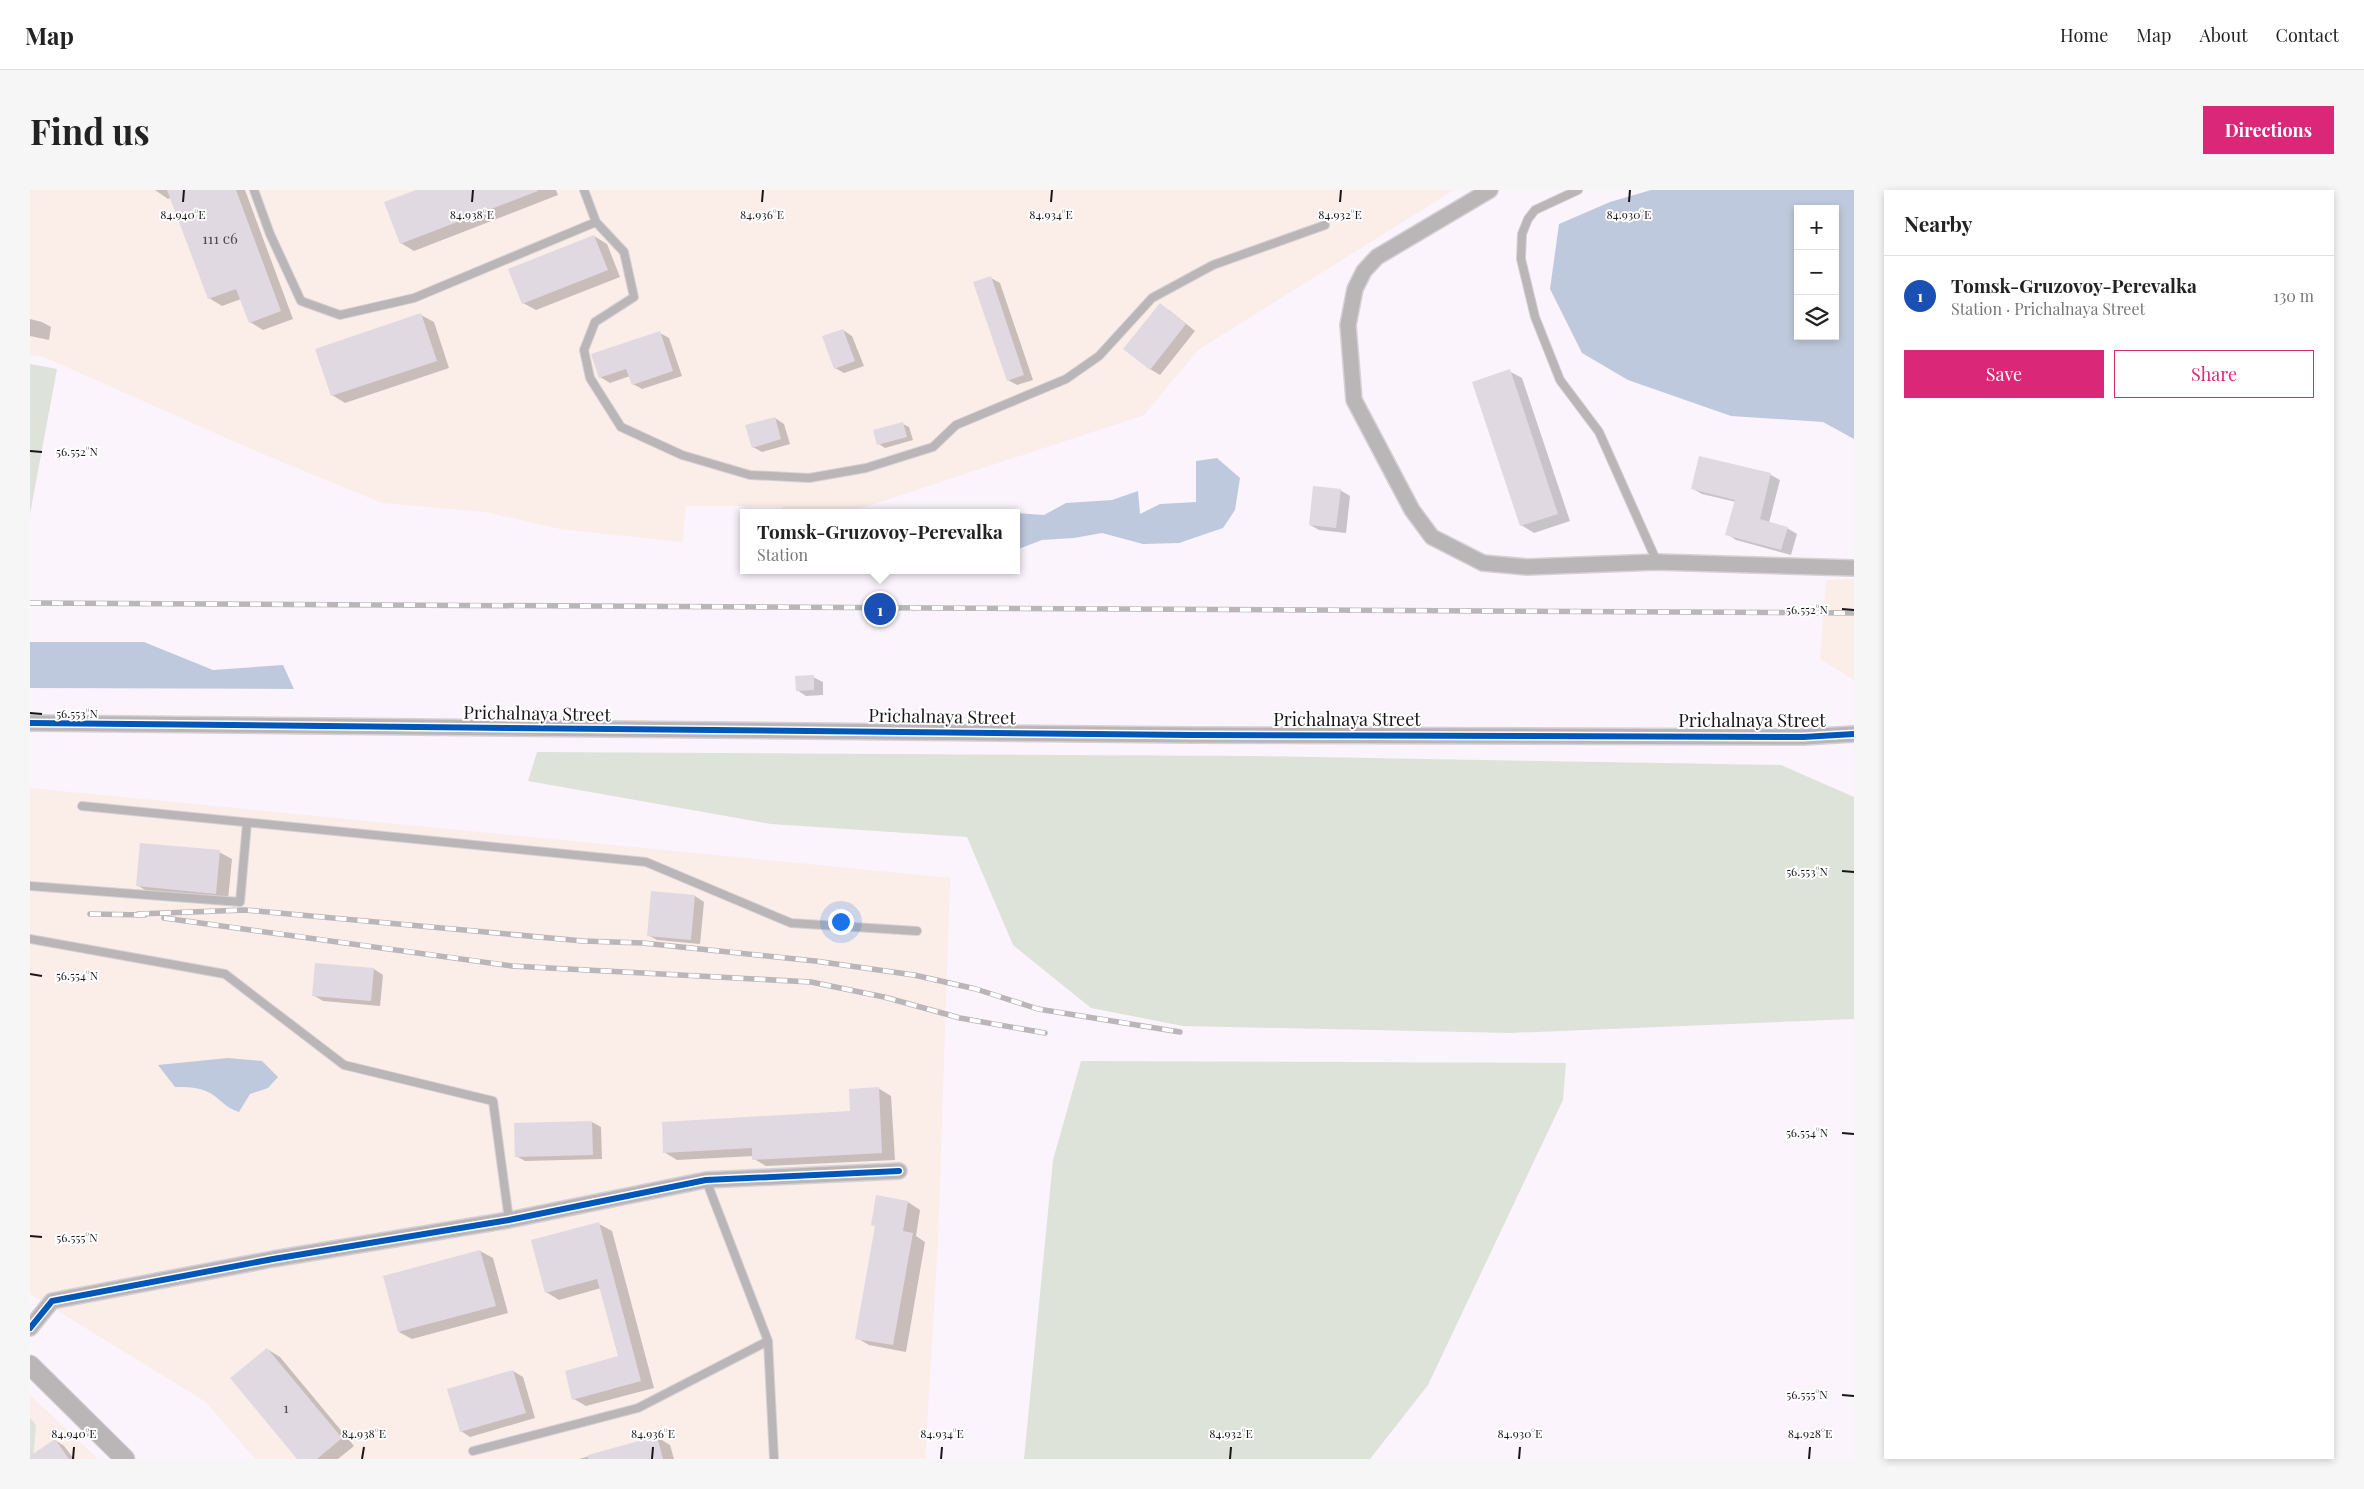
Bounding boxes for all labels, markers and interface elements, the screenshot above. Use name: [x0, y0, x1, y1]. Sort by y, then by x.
text: Map: [25, 19, 74, 51]
text: Home: [2060, 23, 2108, 47]
text: Map: [2136, 23, 2171, 47]
text: About: [2199, 23, 2248, 47]
text: Contact: [2276, 23, 2339, 47]
button: Directions: [2203, 106, 2334, 154]
text: Find us: [30, 107, 150, 154]
map controls: [1794, 205, 1839, 340]
button: +: [1794, 205, 1839, 250]
text: 84.940°E: [160, 206, 206, 222]
text: 84.938°E: [450, 206, 494, 222]
text: 84.936°E: [740, 206, 784, 222]
text: 84.934°E: [1029, 206, 1073, 222]
text: 84.932°E: [1318, 206, 1362, 222]
text: 84.930°E: [1607, 206, 1651, 222]
text: Nearby: [1904, 209, 1973, 237]
house number: 111 с6: [202, 228, 238, 248]
button: −: [1794, 250, 1839, 295]
text: Tomsk-Gruzovoy-Perevalka: [1951, 272, 2197, 298]
text: 1: [1917, 285, 1923, 306]
text: 130 m: [2273, 285, 2314, 306]
button: layers: [1794, 295, 1839, 340]
text: Station · Prichalnaya Street: [1951, 298, 2145, 319]
button: Save: [1904, 350, 2104, 398]
button: Share: [2114, 350, 2314, 398]
text: 56.552°N: [56, 443, 99, 459]
popup: [740, 509, 1020, 574]
text: Tomsk-Gruzovoy-Perevalka: [757, 518, 1003, 544]
text: Station: [757, 544, 808, 565]
pin: 1: [864, 590, 896, 628]
text: 56.552°N: [1786, 601, 1829, 617]
street label: Prichalnaya Street: [463, 700, 612, 726]
street label: Prichalnaya Street: [868, 703, 1017, 729]
text: 56.553°N: [56, 705, 98, 721]
street label: Prichalnaya Street: [1273, 707, 1421, 731]
street label: Prichalnaya Street: [1678, 708, 1826, 732]
text: 56.553°N: [1786, 863, 1828, 879]
your location: [828, 909, 854, 935]
text: 56.554°N: [56, 967, 99, 983]
text: 56.554°N: [1786, 1124, 1829, 1140]
text: 56.555°N: [56, 1229, 98, 1245]
text: 56.555°N: [1786, 1386, 1828, 1402]
house number: 1: [283, 1397, 289, 1417]
text: 84.940°E: [51, 1425, 97, 1441]
text: 84.938°E: [342, 1425, 386, 1441]
text: 84.936°E: [631, 1425, 675, 1441]
text: 84.934°E: [920, 1425, 964, 1441]
text: 84.932°E: [1209, 1425, 1253, 1441]
text: 84.930°E: [1498, 1425, 1542, 1441]
text: 84.928°E: [1788, 1425, 1832, 1441]

